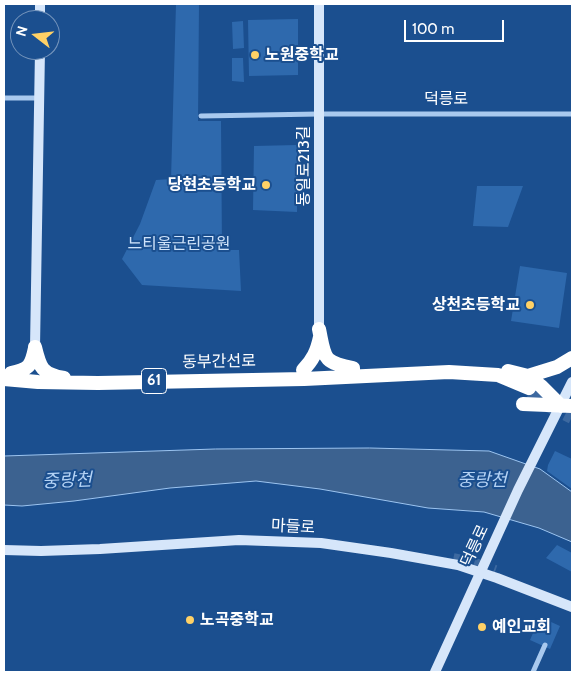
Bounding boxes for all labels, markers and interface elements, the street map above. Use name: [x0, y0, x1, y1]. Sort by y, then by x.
north arrow: [10, 10, 60, 60]
scale bar: [406, 10, 506, 42]
text: 100 m: [412, 20, 454, 38]
text: N: [12, 24, 32, 38]
place label: 노원중학교: [265, 45, 339, 65]
marker: 노원중학교: [249, 49, 261, 61]
street label: 덕릉로: [424, 89, 468, 109]
street label: 동일로213길: [294, 125, 314, 207]
place label: 당현초등학교: [168, 175, 256, 195]
marker: 당현초등학교: [260, 179, 272, 191]
park label: 느티울근린공원: [127, 234, 231, 254]
place label: 상천초등학교: [432, 295, 520, 315]
marker: 상천초등학교: [524, 299, 536, 311]
street label: 동부간선로: [182, 352, 256, 372]
road number: 61: [142, 368, 166, 394]
water label: 중랑천: [42, 469, 92, 493]
water label: 중랑천: [457, 470, 507, 492]
street label: 마들로: [270, 516, 316, 538]
street label: 덕릉로: [457, 522, 493, 570]
place label: 노곡중학교: [200, 610, 274, 630]
marker: 노곡중학교: [184, 614, 196, 626]
place label: 예인교회: [492, 617, 551, 637]
marker: 예인교회: [476, 621, 488, 633]

